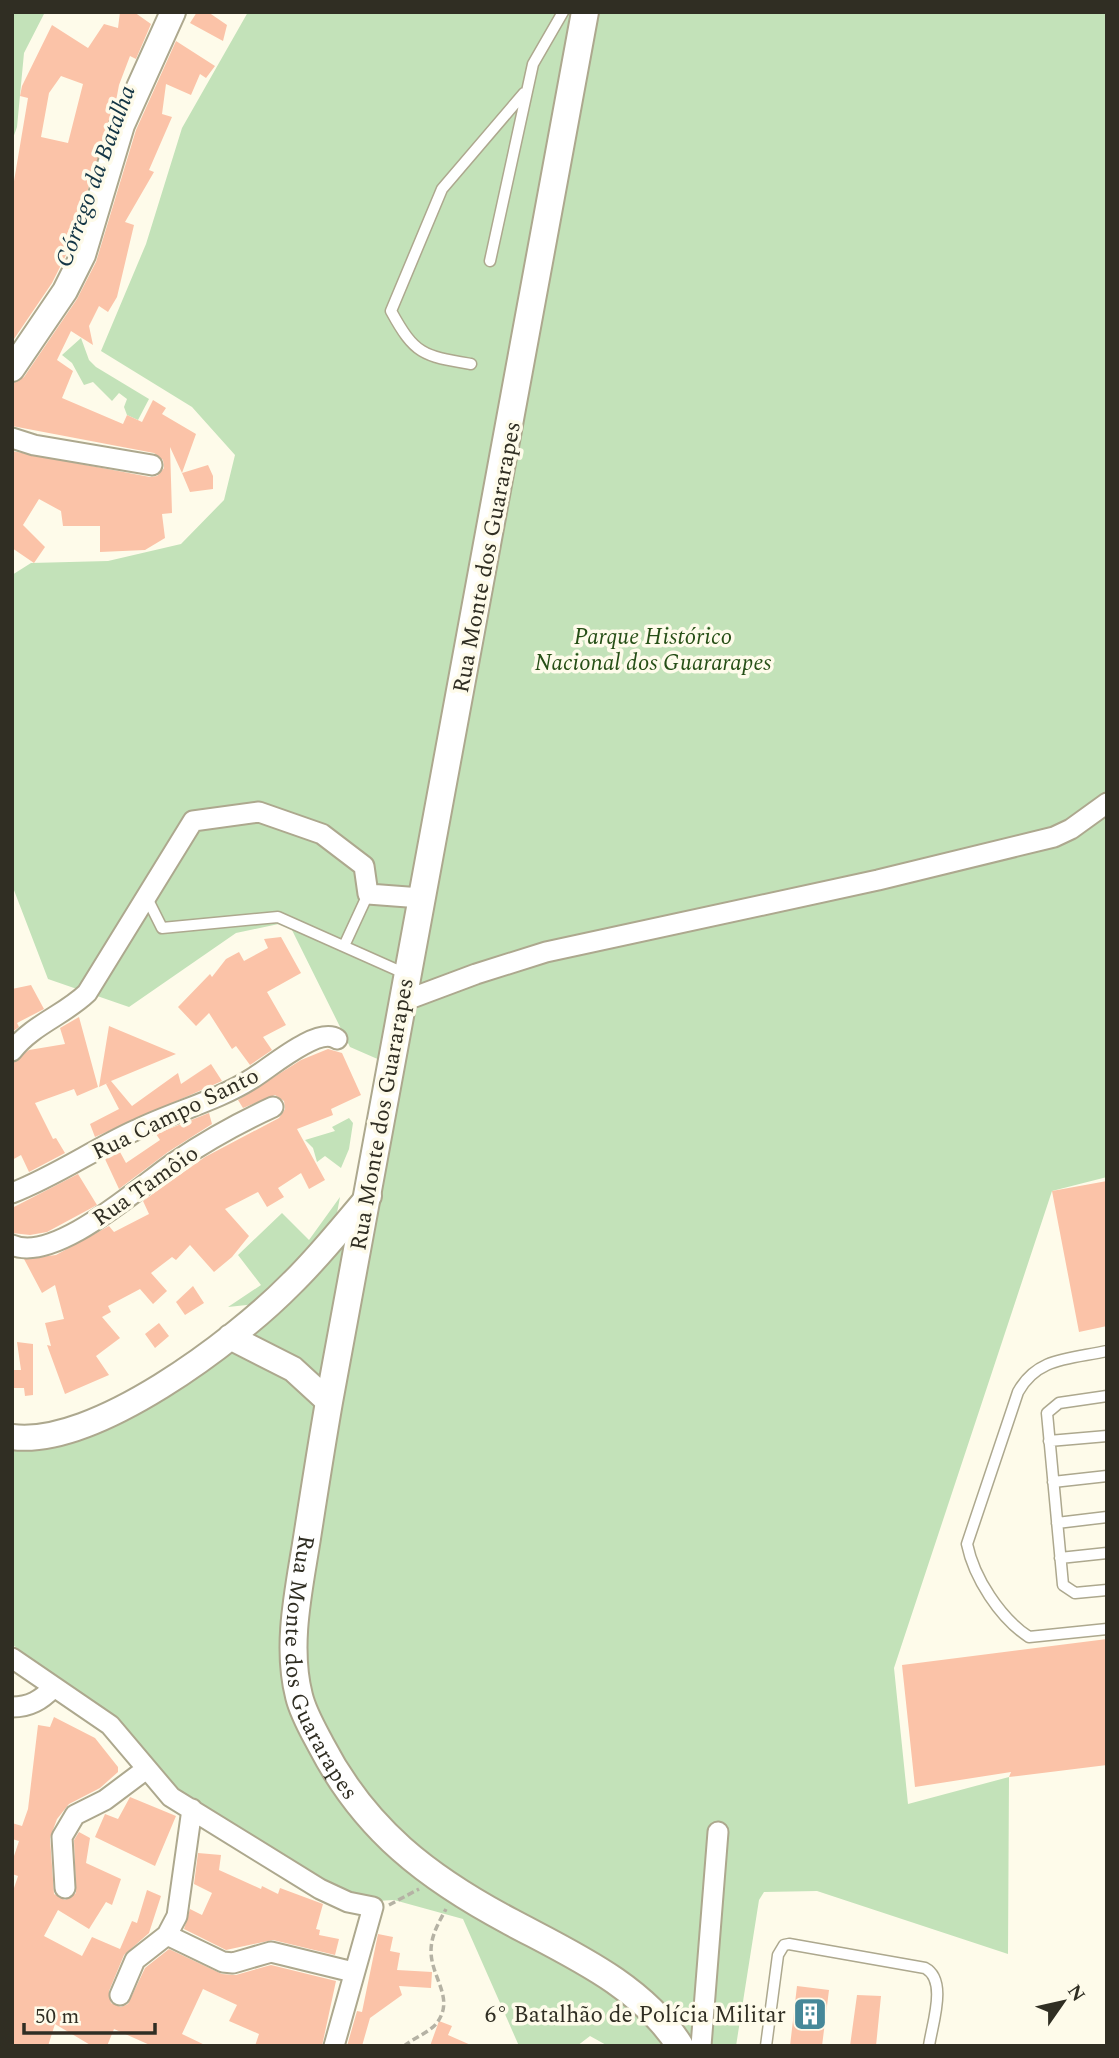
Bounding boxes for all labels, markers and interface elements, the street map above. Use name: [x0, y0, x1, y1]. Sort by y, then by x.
water label: Córrego da Batalha: [46, 80, 146, 272]
street label: Rua Monte dos Guararapes: [444, 418, 531, 696]
park label: Parque Histórico Nacional dos Guararapes: [535, 620, 771, 681]
street label: Rua Monte dos Guararapes: [341, 975, 424, 1253]
street label: Rua Campo Santo: [86, 1059, 265, 1170]
street label: Rua Tamôio: [86, 1137, 206, 1236]
street label: Rua Monte dos Guararapes: [274, 1533, 366, 1808]
north arrow: [1028, 1967, 1098, 2037]
text: N: [1059, 1979, 1092, 2008]
scale bar: [24, 1992, 156, 2036]
building icon: 6° Batalhão de Polícia Militar: [791, 1995, 829, 2033]
place label: 6° Batalhão de Polícia Militar: [485, 1998, 786, 2033]
text: 50 m: [35, 2001, 79, 2033]

